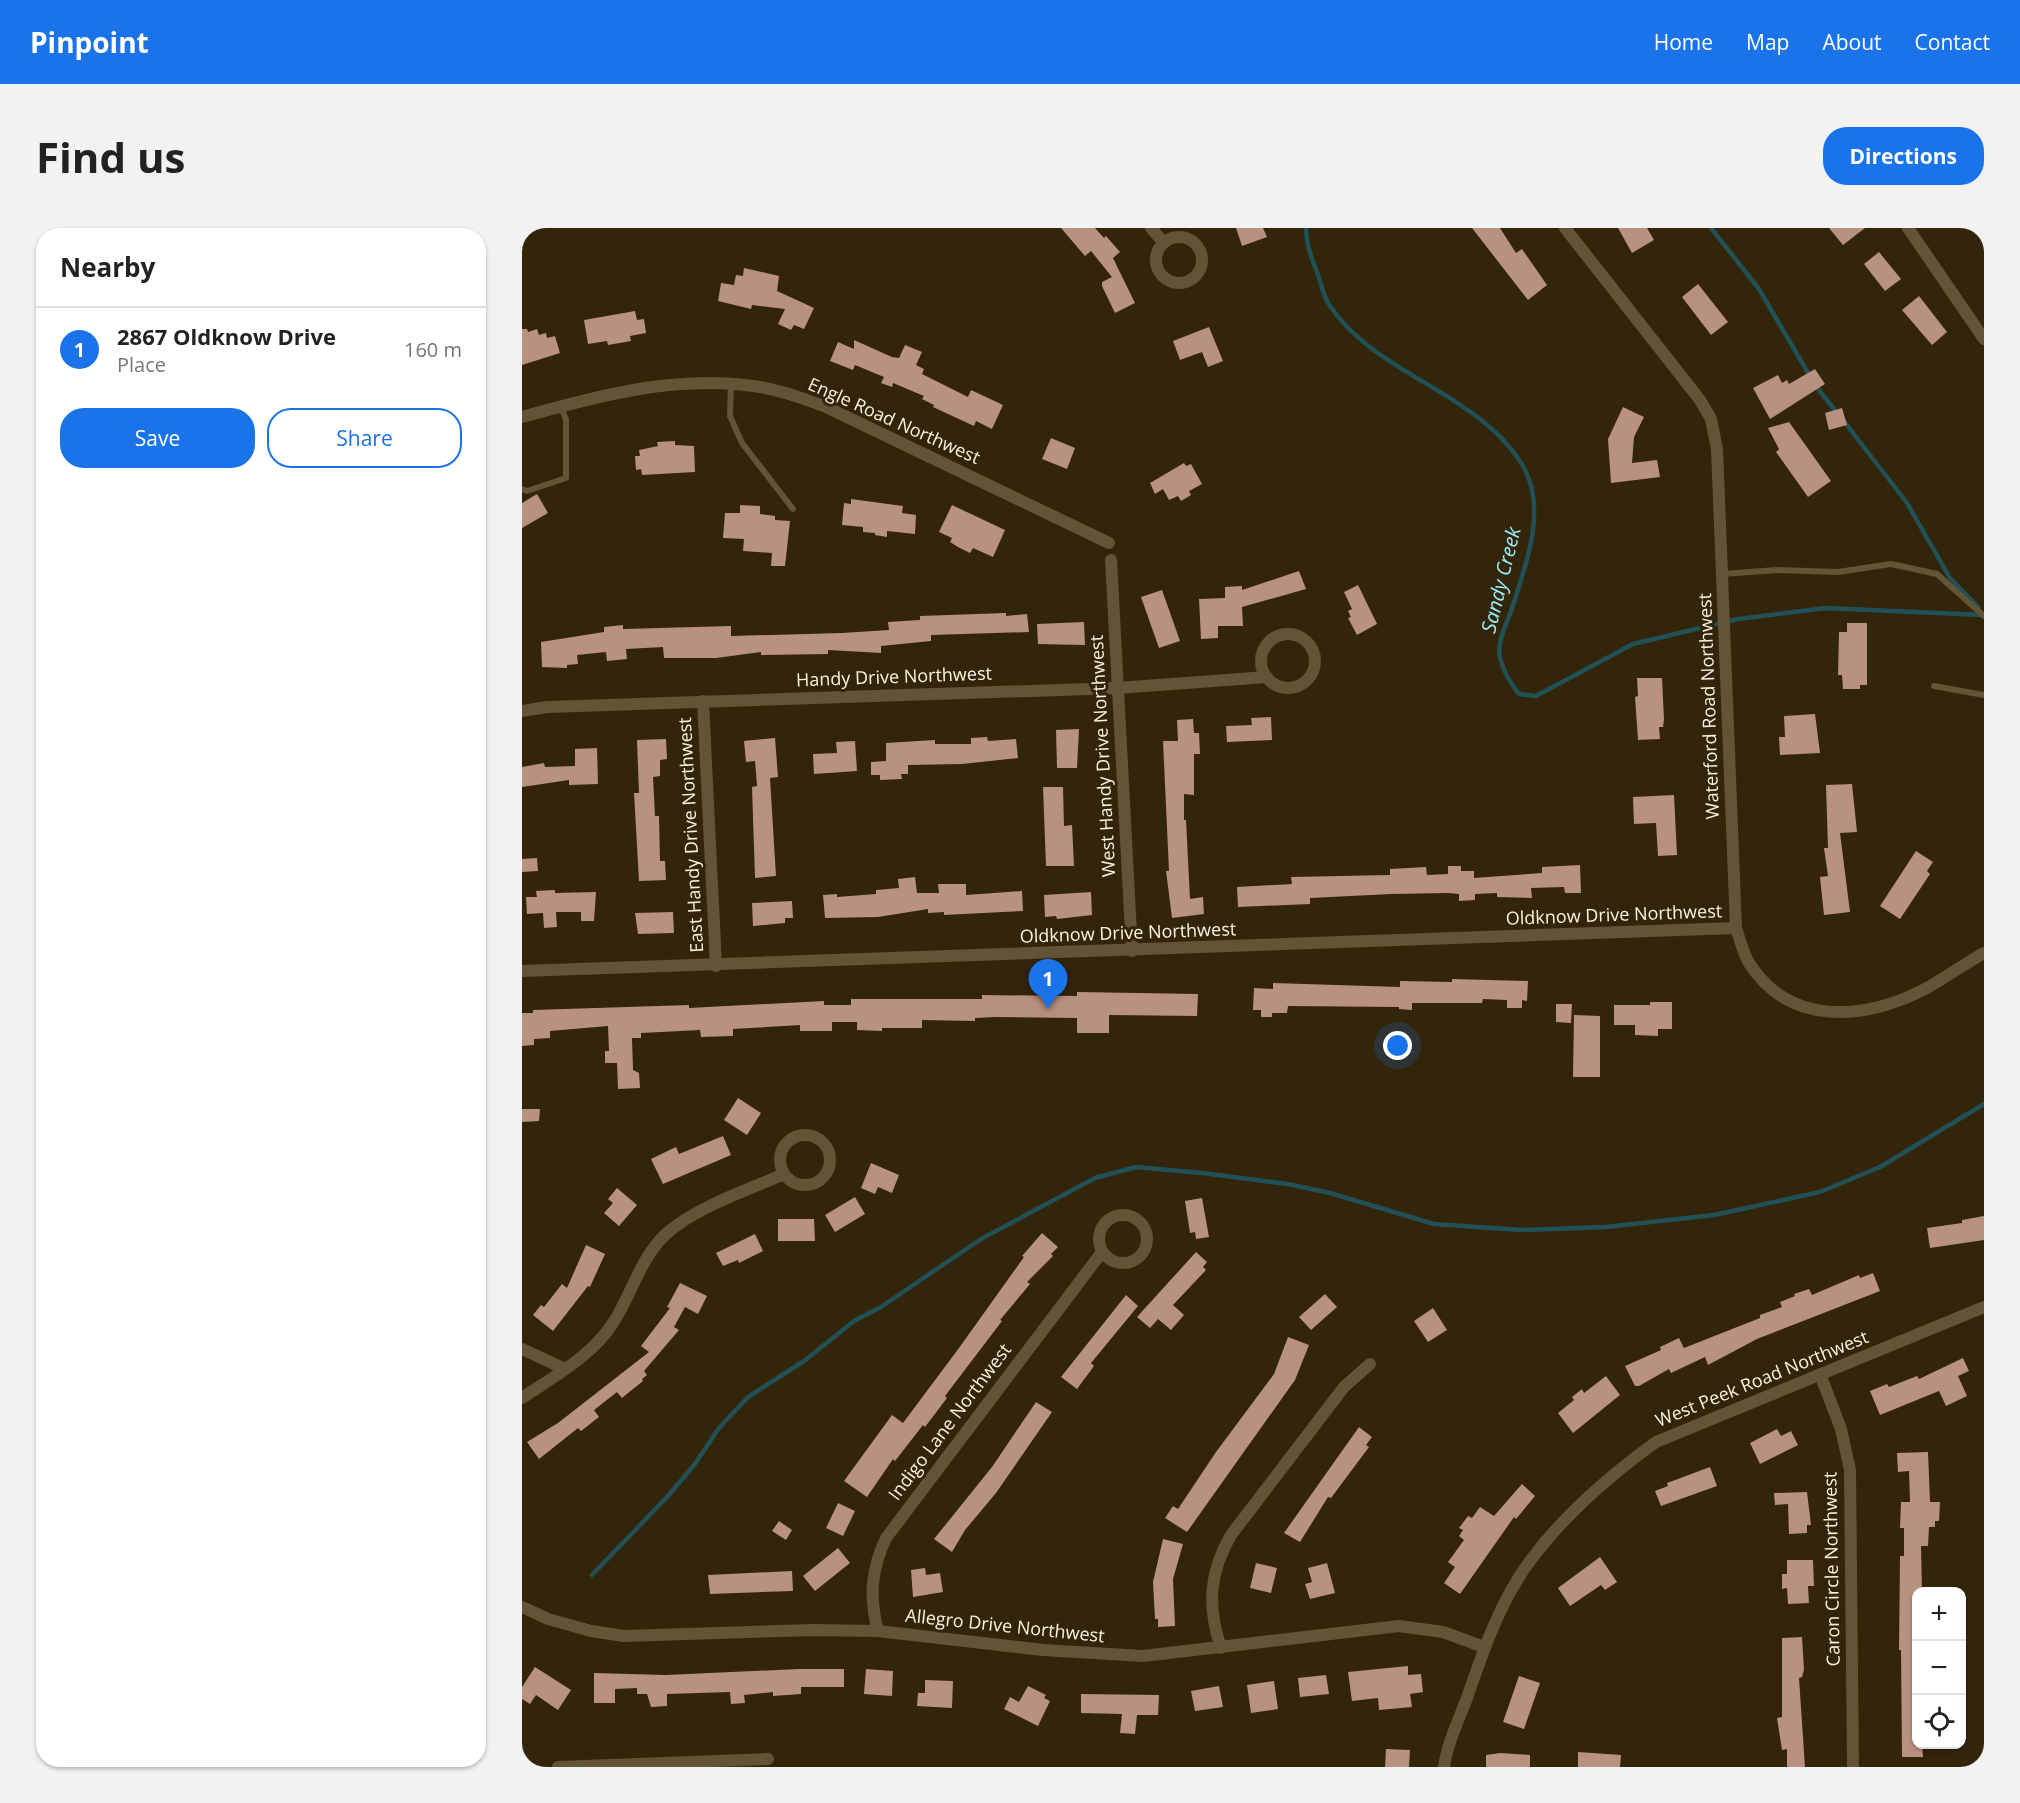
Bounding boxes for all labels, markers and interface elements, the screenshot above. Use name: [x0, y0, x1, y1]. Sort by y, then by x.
text: Pinpoint: [30, 23, 149, 61]
text: Home: [1654, 28, 1713, 56]
text: Map: [1746, 28, 1789, 56]
text: About: [1822, 28, 1882, 56]
text: Contact: [1915, 28, 1990, 56]
button: Directions: [1823, 127, 1984, 185]
text: Find us: [36, 128, 185, 185]
text: Nearby: [60, 249, 155, 285]
text: 2867 Oldknow Drive: [117, 321, 336, 351]
text: 1: [74, 336, 85, 363]
text: 160 m: [404, 336, 462, 363]
text: Place: [117, 351, 166, 378]
street label: Engle Road Northwest: [805, 371, 984, 469]
button: Save: [60, 408, 255, 468]
button: Share: [267, 408, 462, 468]
water label: Sandy Creek: [1474, 523, 1527, 636]
street label: Waterford Road Northwest: [1692, 593, 1724, 820]
street label: West Handy Drive Northwest: [1084, 634, 1120, 878]
street label: Handy Drive Northwest: [796, 661, 992, 691]
street label: East Handy Drive Northwest: [672, 717, 708, 953]
street label: Oldknow Drive Northwest: [1505, 898, 1723, 930]
street label: Oldknow Drive Northwest: [1019, 916, 1237, 948]
pin: 1: [1028, 960, 1068, 1009]
your location: [1383, 1031, 1412, 1060]
street label: West Peek Road Northwest: [1652, 1324, 1872, 1432]
street label: Indigo Lane Northwest: [882, 1338, 1016, 1505]
street label: Caron Circle Northwest: [1817, 1471, 1845, 1667]
map controls: [1912, 1587, 1966, 1749]
button: +: [1912, 1587, 1966, 1641]
street label: Allegro Drive Northwest: [904, 1603, 1106, 1647]
button: −: [1912, 1641, 1966, 1695]
button: locate: [1912, 1695, 1966, 1749]

